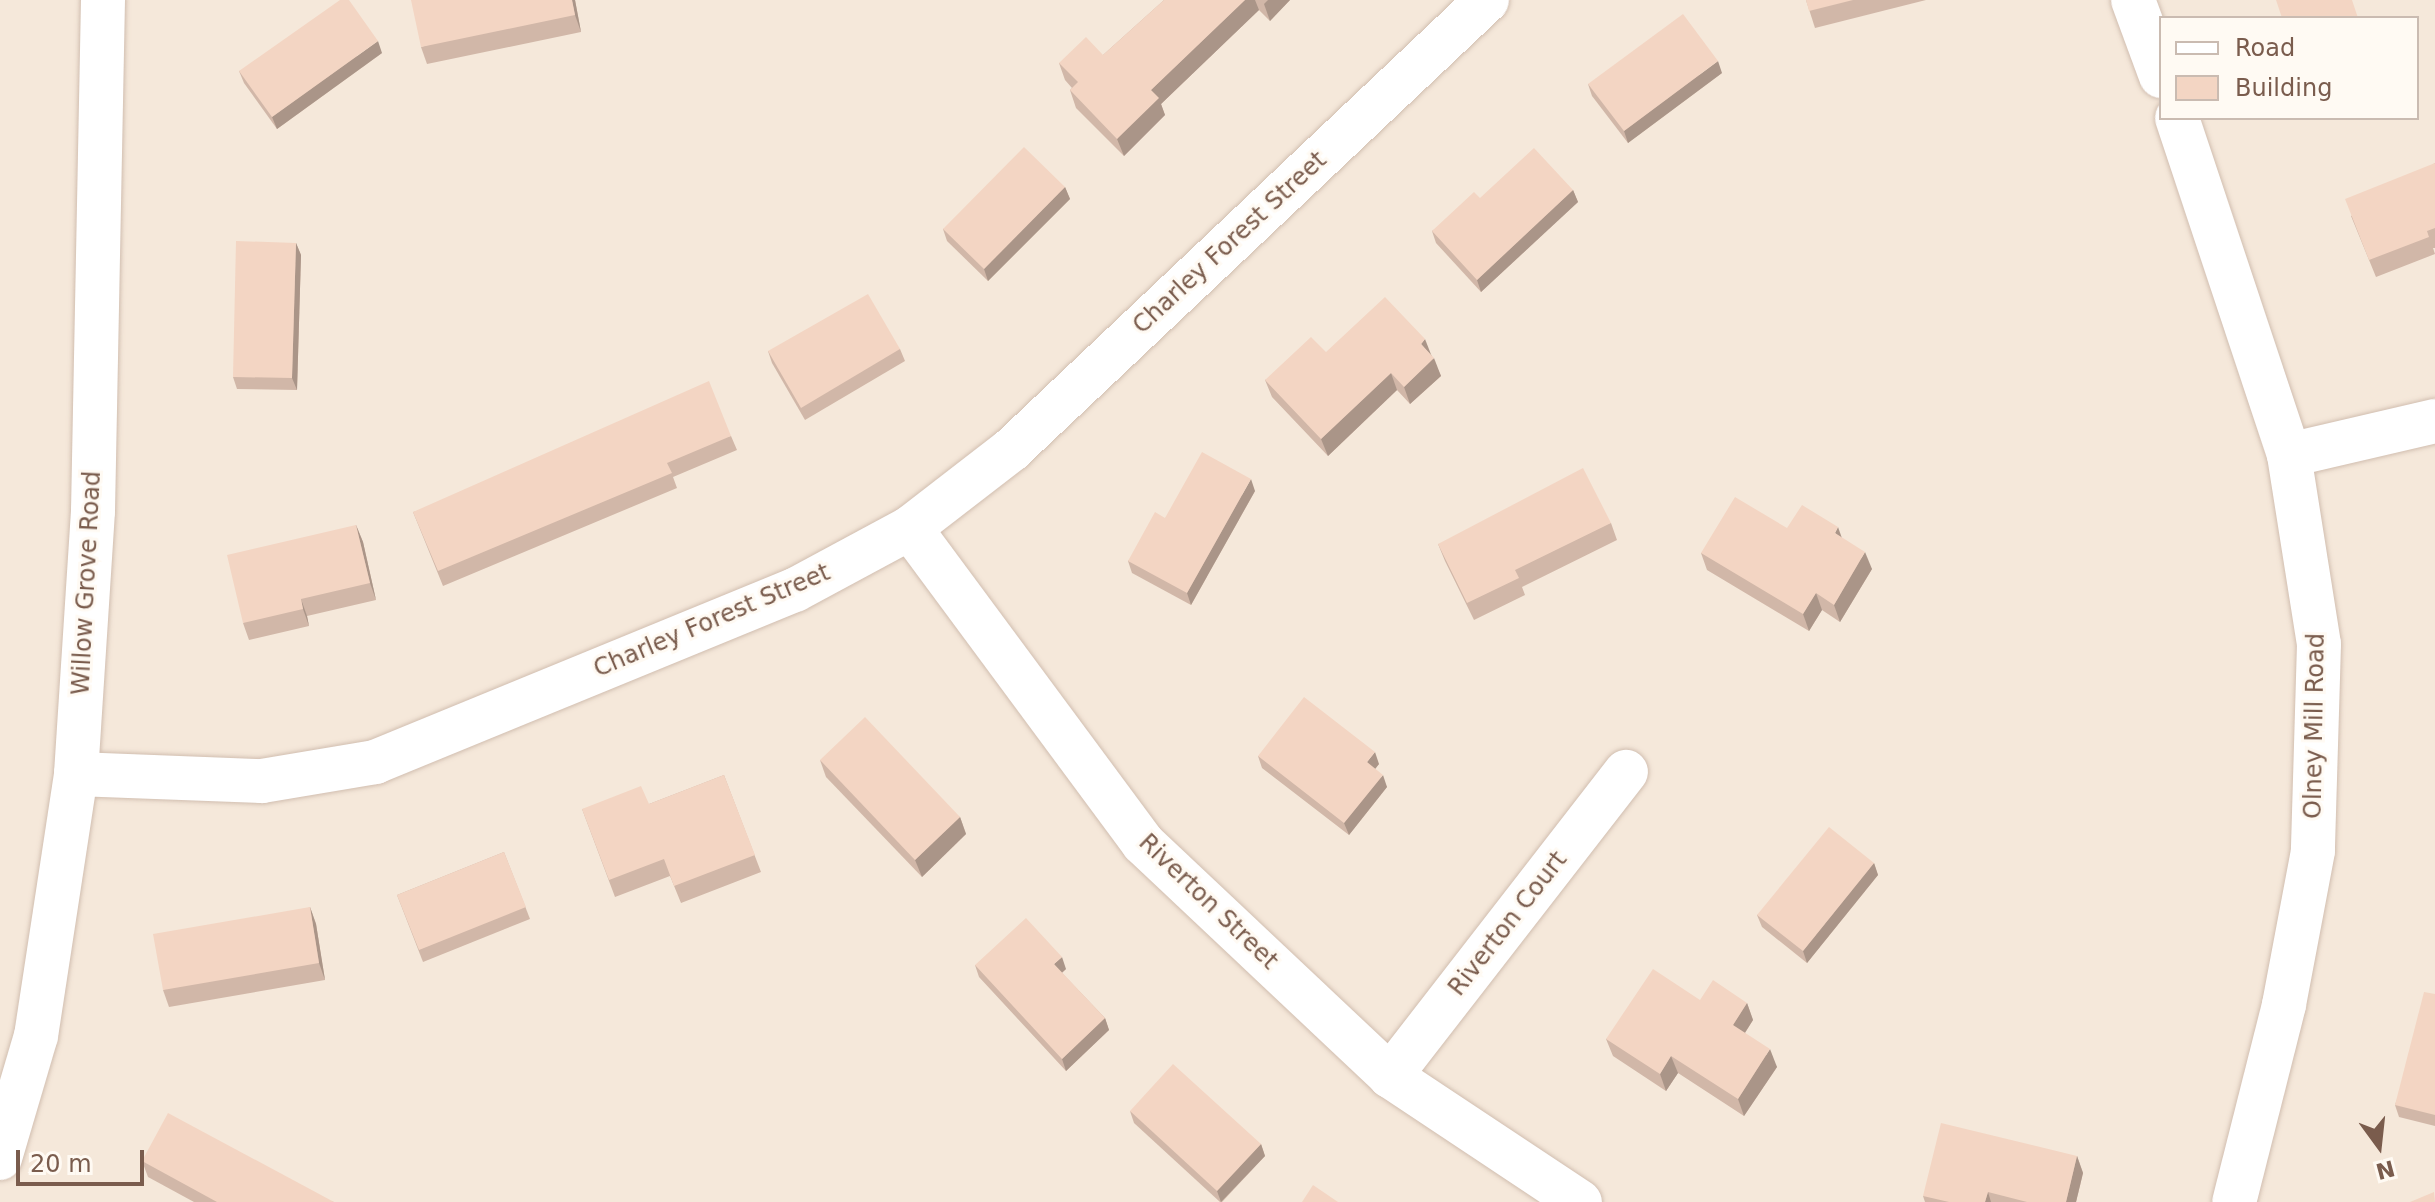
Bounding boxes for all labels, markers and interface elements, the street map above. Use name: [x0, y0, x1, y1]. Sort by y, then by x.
legend: [2159, 16, 2419, 120]
text: Road: [2235, 34, 2295, 62]
text: Building: [2235, 74, 2332, 102]
street label: Charley Forest Street: [1127, 146, 1333, 340]
street label: Willow Grove Road: [67, 470, 107, 696]
street label: Charley Forest Street: [589, 558, 835, 684]
street label: Olney Mill Road: [2299, 633, 2331, 819]
street label: Riverton Street: [1133, 828, 1283, 976]
street label: Riverton Court: [1443, 846, 1573, 1002]
north arrow: [2339, 1106, 2419, 1186]
scale bar: [20, 1134, 148, 1184]
text: 20 m: [30, 1150, 92, 1178]
text: N: [2373, 1155, 2397, 1184]

